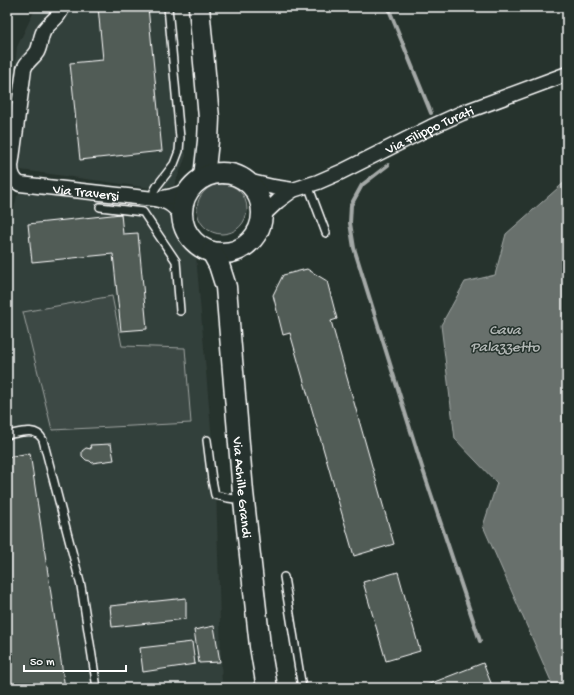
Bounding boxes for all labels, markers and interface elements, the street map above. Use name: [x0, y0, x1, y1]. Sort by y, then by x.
street label: Via Filippo Turati: [382, 103, 477, 160]
street label: Via Traversi: [51, 182, 120, 206]
water label: Cava Palazzetto: [470, 322, 541, 357]
street label: Via Achille Grandi: [227, 435, 254, 539]
scale bar: [24, 647, 126, 673]
text: 50 m: [30, 656, 55, 670]

